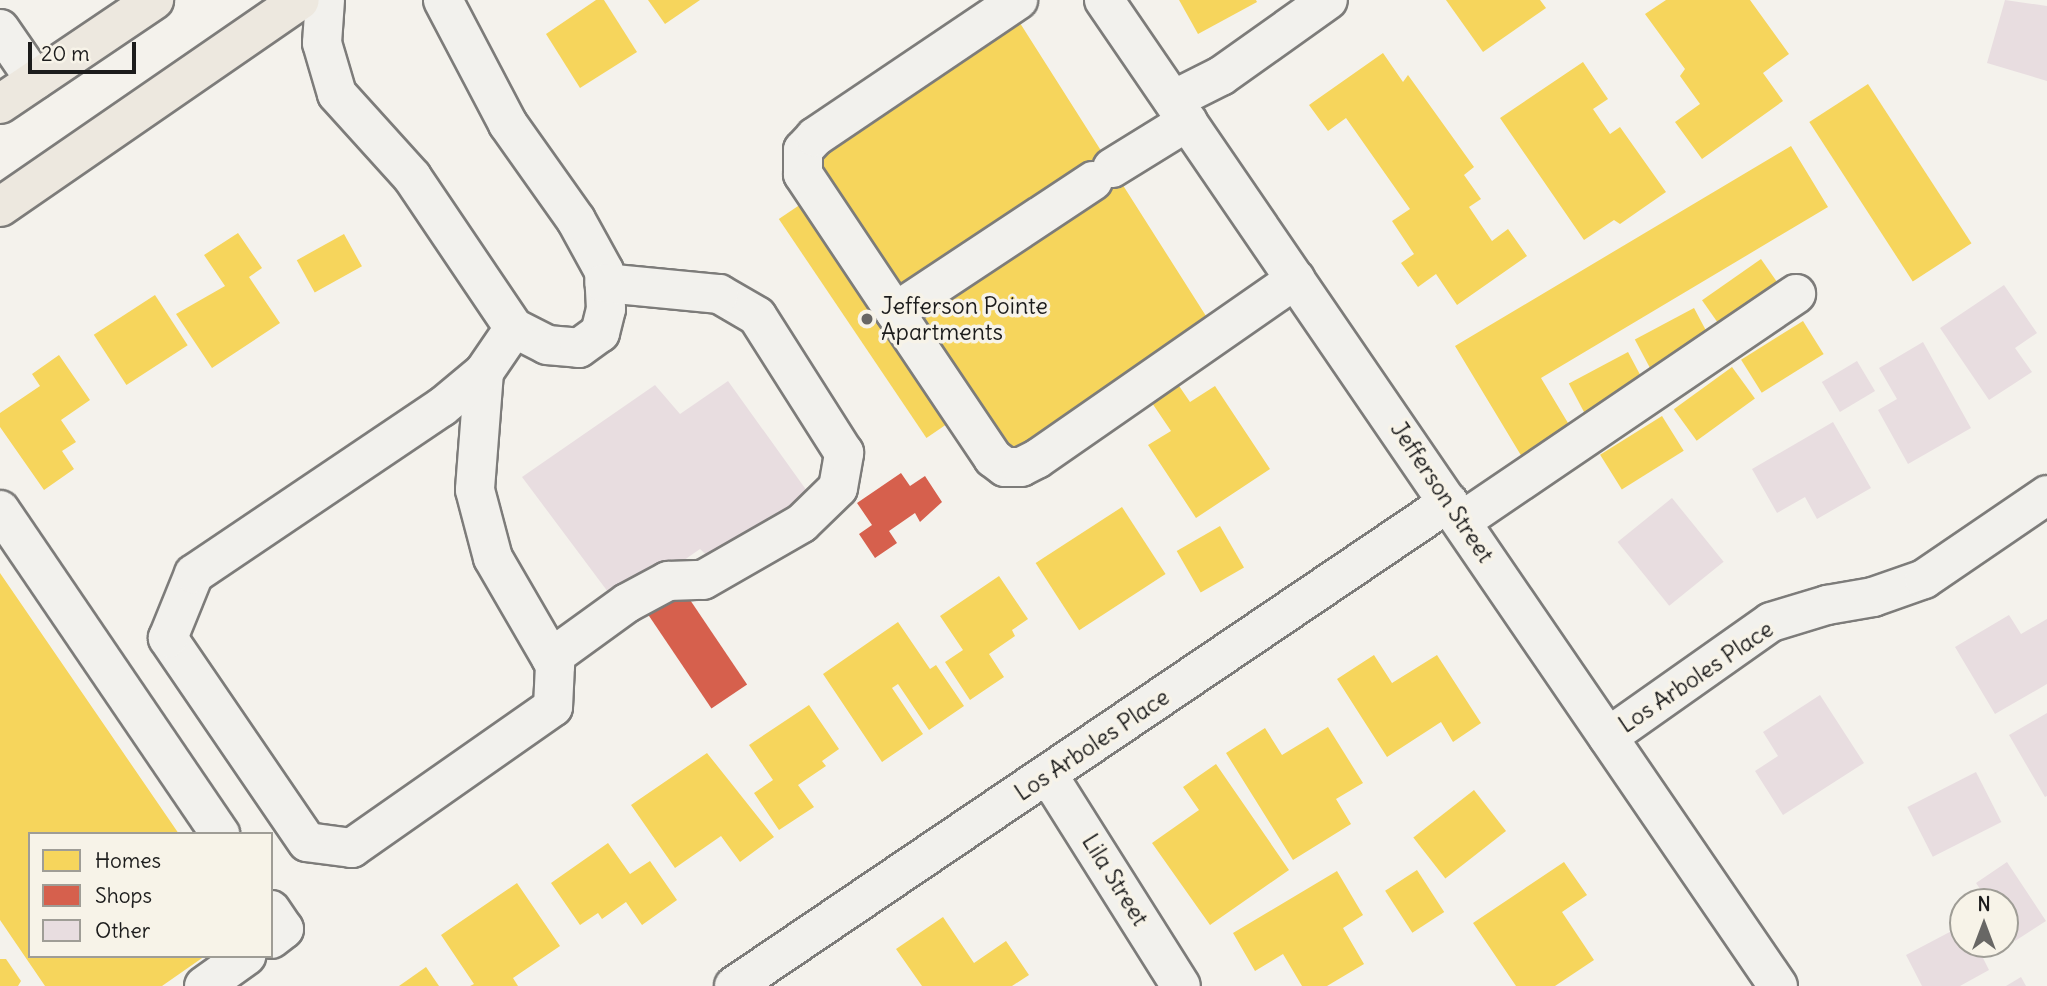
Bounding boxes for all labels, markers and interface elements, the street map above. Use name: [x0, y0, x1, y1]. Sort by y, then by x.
scale bar: [32, 28, 140, 72]
text: 20 m: [41, 40, 90, 67]
place label: Jefferson Pointe Apartments: [881, 292, 1048, 346]
marker: Jefferson Pointe Apartments: [859, 311, 875, 327]
street label: Jefferson Street: [1385, 416, 1499, 568]
street label: Los Arboles Place: [1614, 615, 1778, 739]
street label: Los Arboles Place: [1010, 683, 1174, 807]
street label: Lila Street: [1076, 829, 1154, 931]
legend: [28, 832, 273, 958]
text: Homes: [95, 847, 161, 874]
text: Shops: [95, 882, 152, 909]
north arrow: [1949, 888, 2019, 958]
text: N: [1977, 892, 1991, 916]
text: Other: [95, 917, 150, 944]

